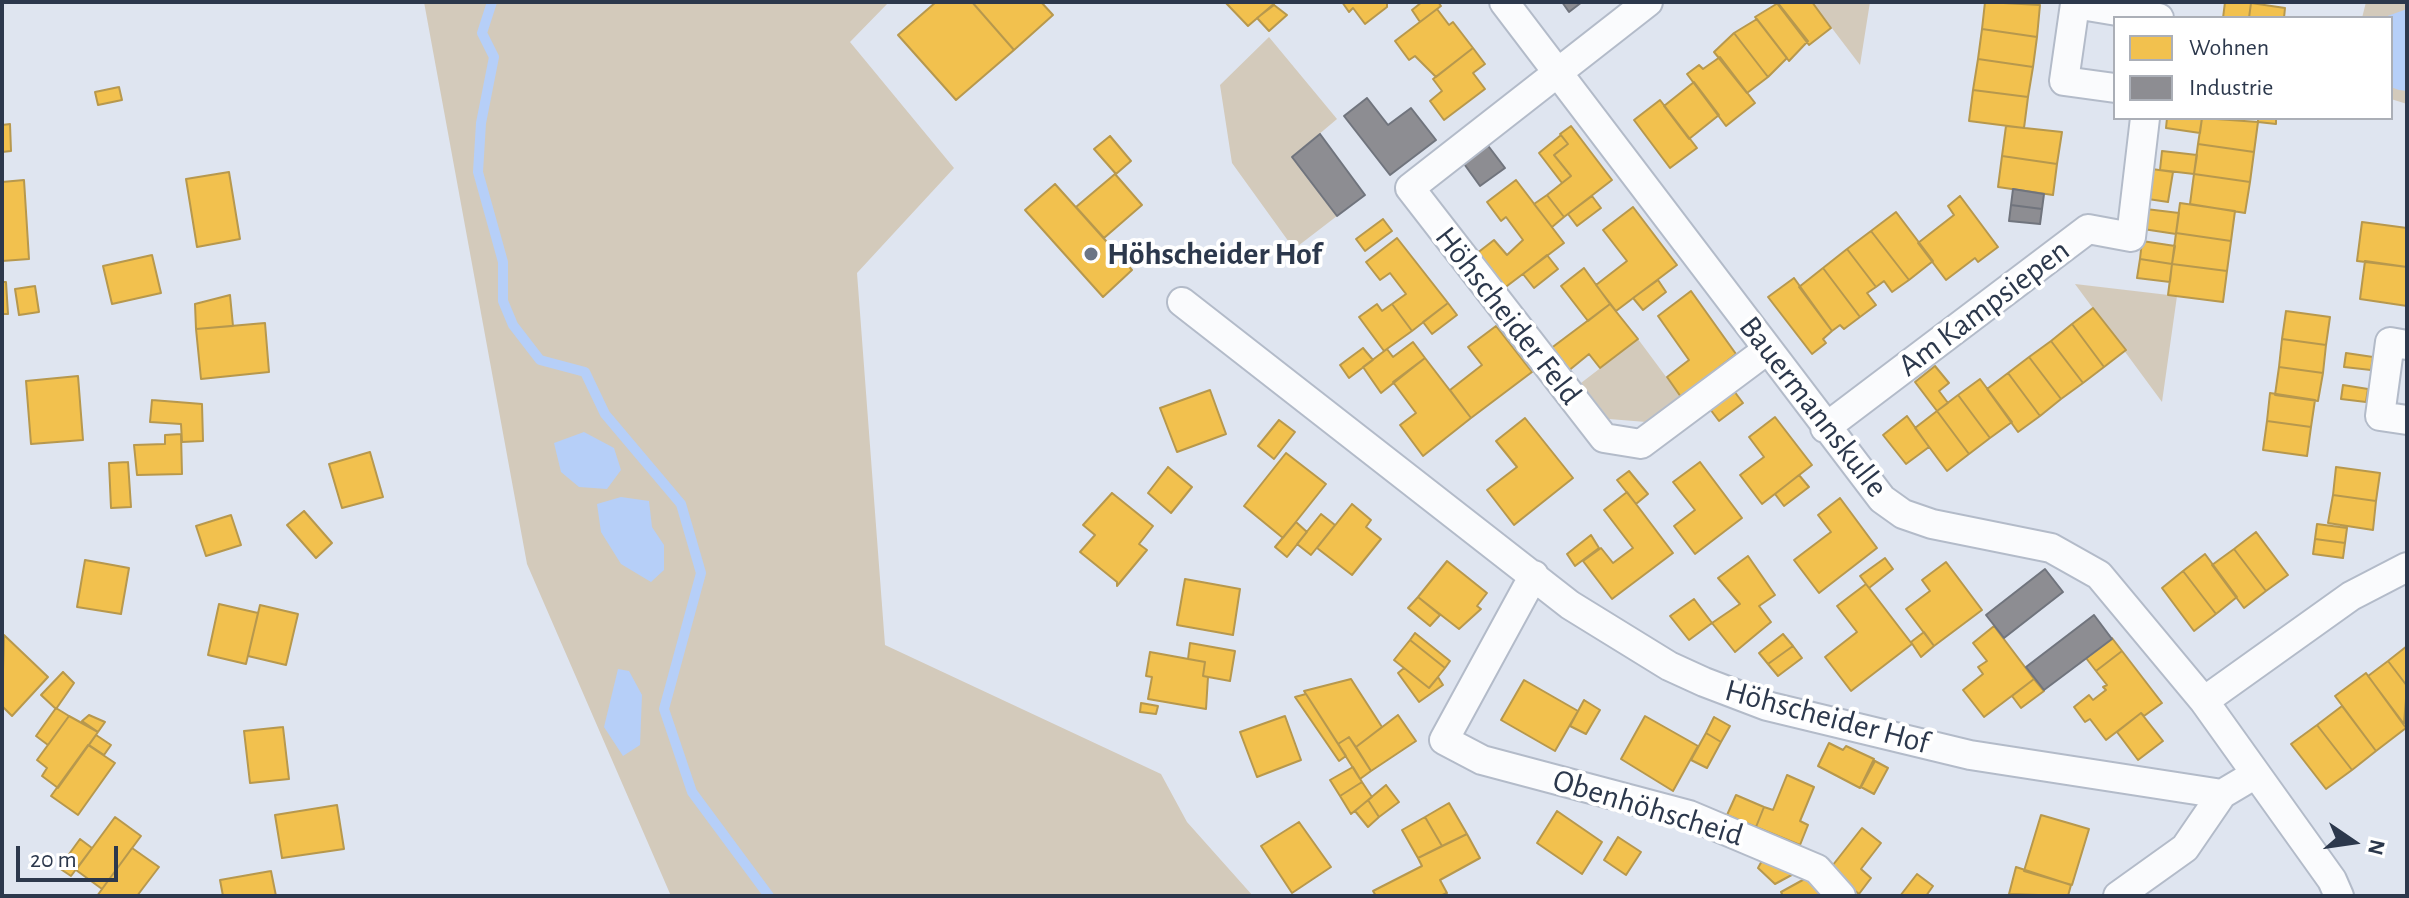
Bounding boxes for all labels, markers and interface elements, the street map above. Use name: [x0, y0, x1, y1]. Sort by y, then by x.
legend: [2113, 16, 2393, 120]
text: Wohnen: [2189, 36, 2269, 60]
text: Industrie: [2189, 76, 2273, 100]
street label: Höhscheider Feld: [1426, 219, 1590, 413]
street label: Am Kampsiepen: [1891, 231, 2077, 385]
place label: Höhscheider Hof: [1107, 235, 1322, 273]
marker: Höhscheider Hof: [1082, 245, 1100, 263]
street label: Bauermannskulle: [1730, 309, 1896, 505]
street label: Höhscheider Hof: [1721, 671, 1933, 763]
street label: Obenhöhscheid: [1548, 761, 1748, 855]
north arrow: [2313, 802, 2393, 882]
scale bar: [20, 830, 122, 880]
text: N: [2364, 837, 2389, 857]
text: 20 m: [30, 848, 77, 872]

